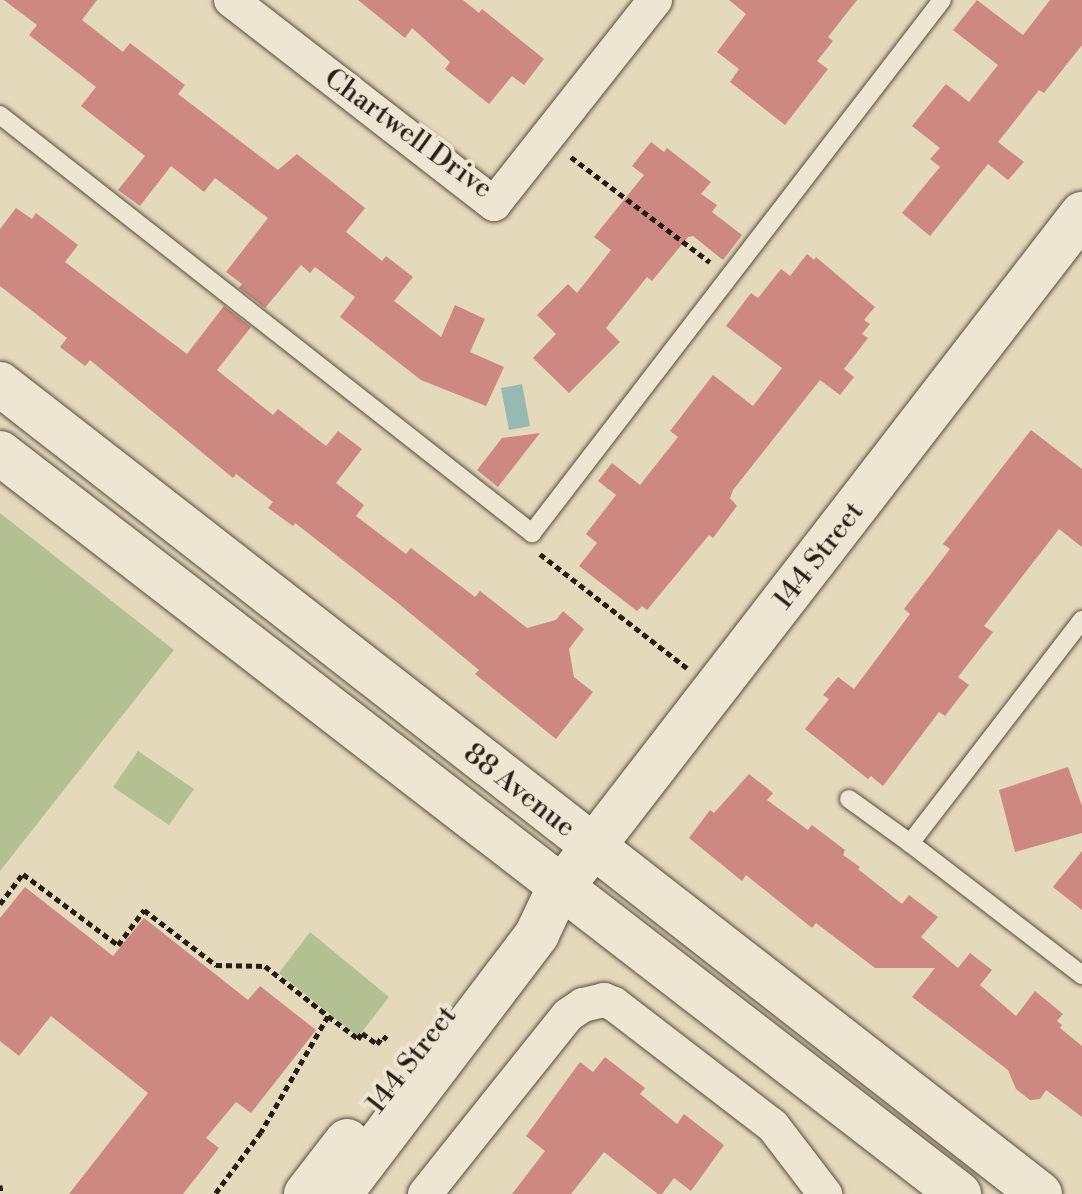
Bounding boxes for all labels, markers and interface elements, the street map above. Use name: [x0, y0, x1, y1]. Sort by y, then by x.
street label: Chartwell Drive: [317, 62, 499, 206]
street label: 144 Street: [767, 496, 871, 616]
street label: 88 Avenue: [456, 737, 582, 845]
street label: 144 Street: [360, 1000, 464, 1120]

